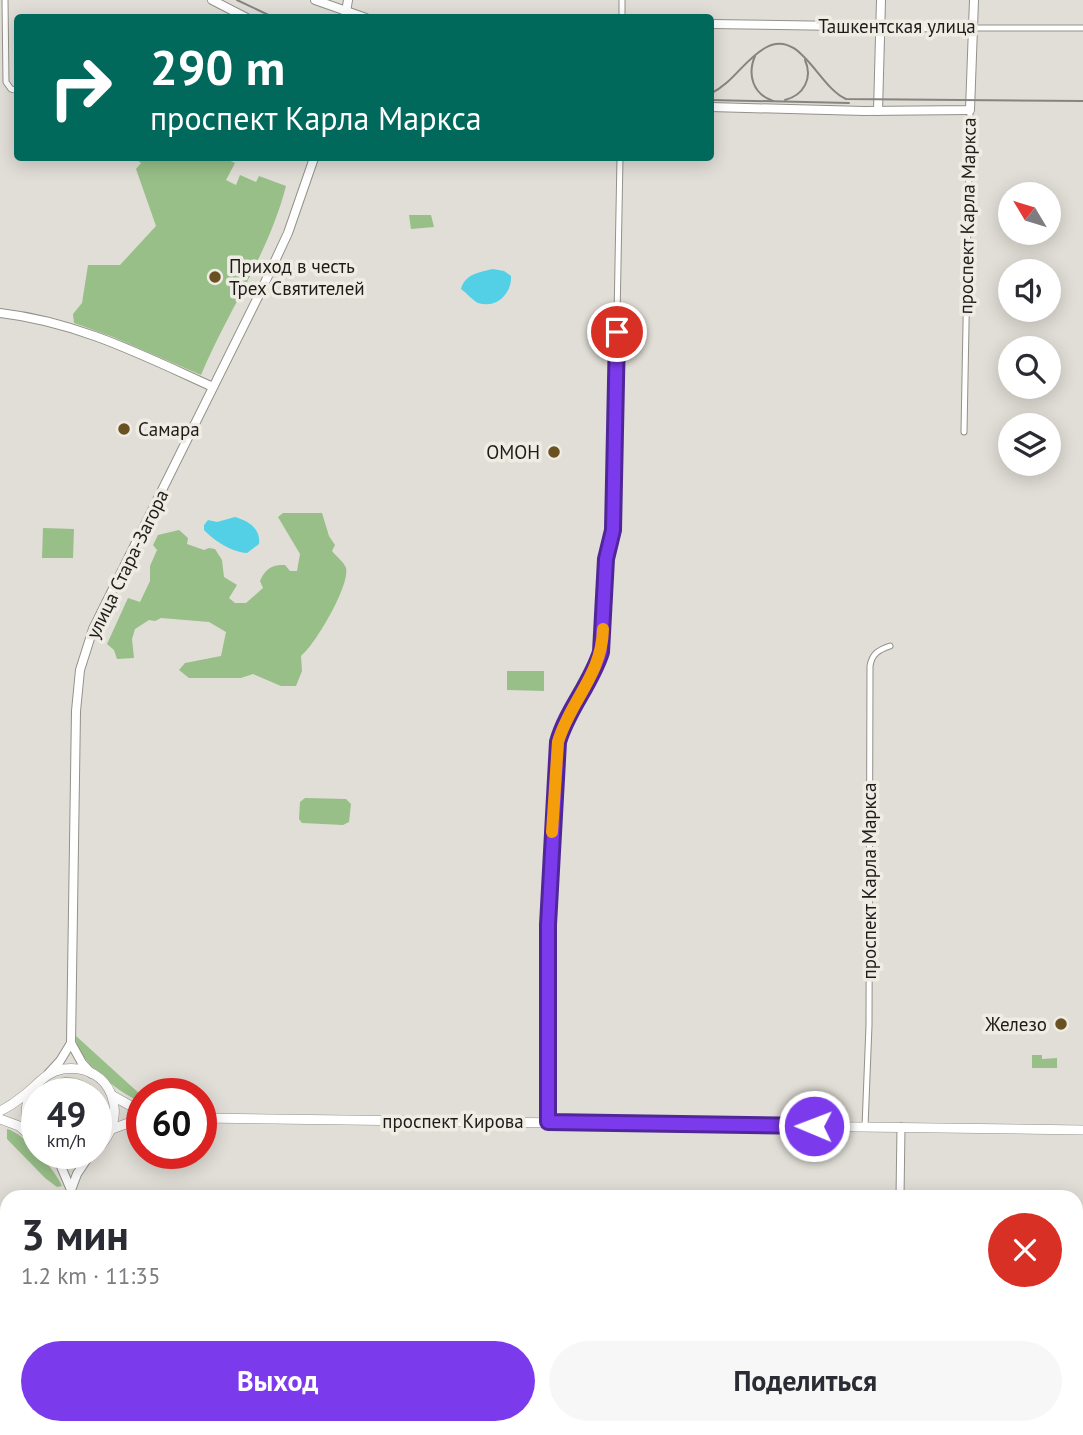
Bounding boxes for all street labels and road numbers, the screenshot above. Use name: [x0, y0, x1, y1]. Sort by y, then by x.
street label: Ташкентская улица: [818, 14, 976, 38]
street label: проспект Карла Маркса: [953, 117, 981, 315]
street label: улица Стара-Загора: [81, 486, 173, 642]
street label: проспект Карла Маркса: [857, 783, 881, 979]
street label: проспект Кирова: [382, 1109, 524, 1133]

